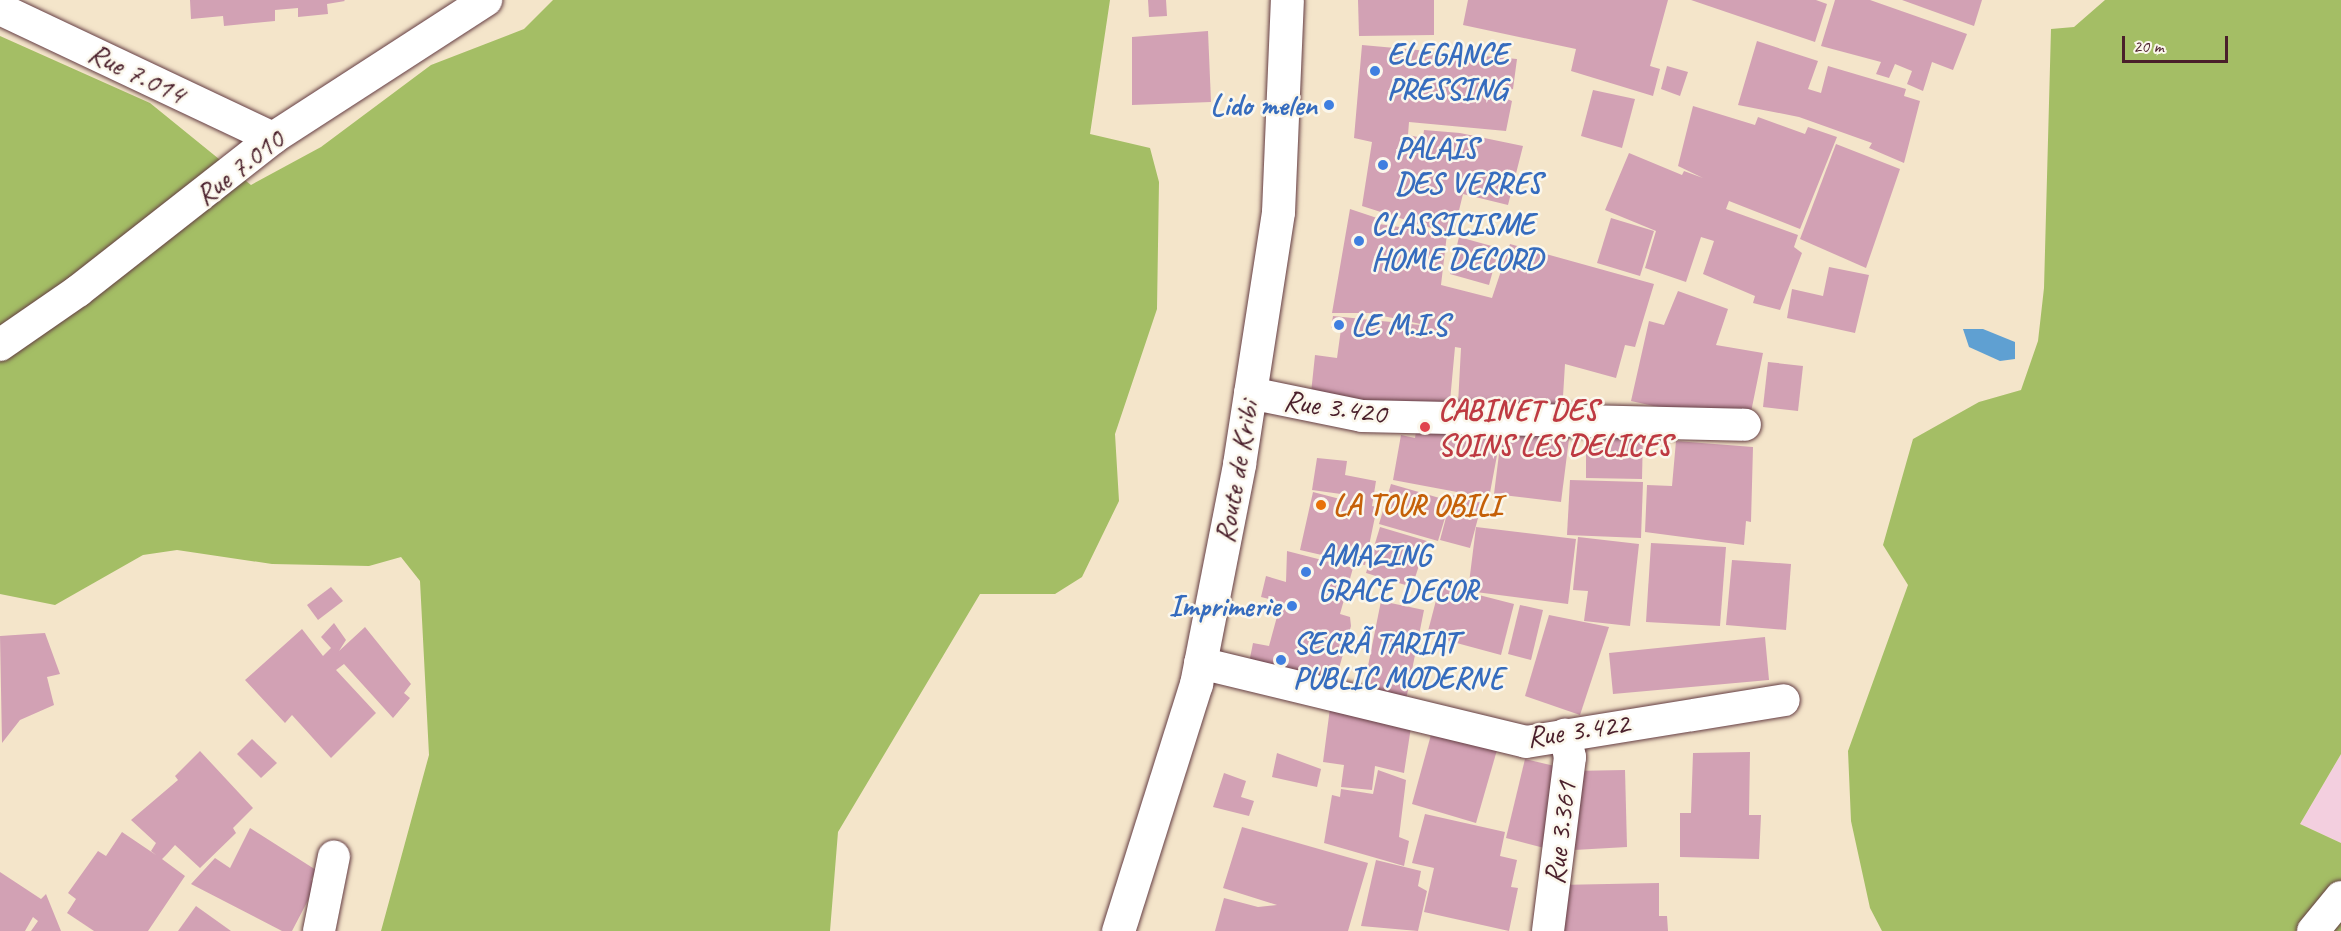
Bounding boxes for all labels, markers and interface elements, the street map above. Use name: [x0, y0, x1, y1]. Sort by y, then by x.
scale bar: [2125, 24, 2232, 62]
street label: Rue 7.014: [83, 34, 191, 112]
text: 20 m: [2133, 35, 2164, 57]
place label: ELEGANCE PRESSING: [1387, 36, 1508, 106]
marker: ELEGANCE PRESSING: [1368, 64, 1382, 78]
place label: Lido melen: [1212, 87, 1317, 123]
marker: Lido melen: [1322, 98, 1336, 112]
street label: Rue 7.010: [187, 121, 291, 213]
place label: PALAIS DES VERRES: [1395, 130, 1540, 201]
marker: PALAIS DES VERRES: [1376, 158, 1390, 172]
place label: CLASSICISME HOME DECORD: [1371, 206, 1543, 276]
marker: CLASSICISME HOME DECORD: [1352, 234, 1366, 248]
place label: LE M.I.S: [1351, 307, 1447, 343]
marker: LE M.I.S: [1332, 318, 1346, 332]
street label: Rue 3.420: [1281, 382, 1389, 432]
place label: CABINET DES SOINS LES DELICES: [1438, 392, 1673, 462]
street label: Route de Kribi: [1206, 398, 1266, 546]
marker: CABINET DES SOINS LES DELICES: [1416, 418, 1434, 436]
place label: LA TOUR OBILI: [1333, 487, 1502, 523]
marker: LA TOUR OBILI: [1314, 498, 1328, 512]
place label: AMAZING GRACE DECOR: [1318, 537, 1478, 608]
marker: AMAZING GRACE DECOR: [1299, 565, 1313, 579]
place label: Imprimerie: [1169, 588, 1280, 624]
marker: Imprimerie: [1285, 599, 1299, 613]
place label: SECRÃ TARIAT PUBLIC MODERNE: [1293, 625, 1504, 696]
marker: SECRÃ TARIAT PUBLIC MODERNE: [1274, 653, 1288, 667]
street label: Rue 3.422: [1524, 705, 1632, 755]
street label: Rue 3.361: [1536, 780, 1584, 886]

